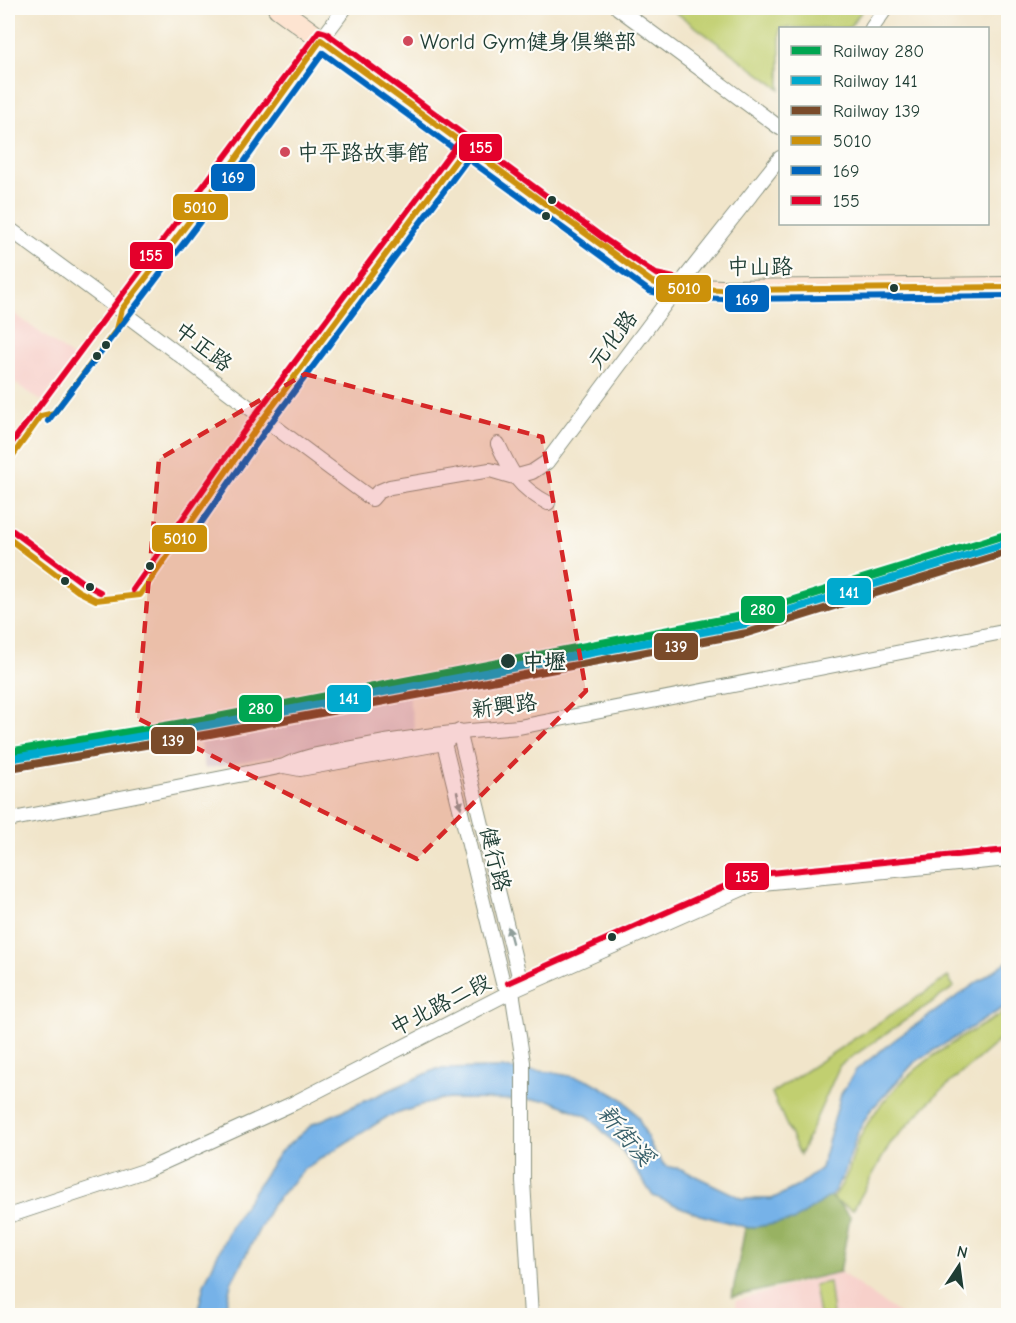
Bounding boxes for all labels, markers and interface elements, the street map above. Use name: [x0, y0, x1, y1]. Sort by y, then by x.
legend: [779, 27, 989, 225]
place label: World Gym健身俱樂部: [420, 29, 636, 55]
marker: World Gym健身俱樂部: [401, 34, 415, 48]
text: Railway 280: [833, 41, 924, 62]
text: Railway 141: [833, 71, 918, 92]
text: Railway 139: [833, 101, 920, 122]
text: 5010: [833, 131, 872, 152]
line badge: 155: [458, 133, 503, 162]
text: 155: [469, 139, 493, 157]
place label: 中平路故事館: [297, 140, 429, 166]
marker: 中平路故事館: [278, 145, 292, 159]
text: 169: [833, 161, 859, 182]
line badge: 169: [210, 163, 256, 192]
text: 169: [221, 169, 245, 187]
text: 155: [833, 191, 860, 212]
line badge: 5010: [172, 193, 229, 221]
unlabelled marker: [546, 194, 558, 206]
text: 5010: [183, 199, 217, 217]
unlabelled marker: [540, 210, 552, 222]
line badge: 155: [129, 241, 174, 270]
text: 155: [139, 247, 163, 265]
street label: 中山路: [727, 254, 793, 280]
line badge: 5010: [655, 274, 712, 303]
text: 5010: [667, 280, 701, 298]
unlabelled marker: [888, 282, 900, 294]
line badge: 169: [724, 284, 770, 313]
text: 169: [735, 291, 759, 309]
street label: 元化路: [583, 305, 643, 374]
street label: 中正路: [169, 316, 237, 377]
unlabelled marker: [100, 339, 112, 351]
unlabelled marker: [91, 350, 103, 362]
line badge: 5010: [151, 524, 208, 553]
text: 5010: [163, 530, 197, 548]
unlabelled marker: [144, 560, 156, 572]
unlabelled marker: [59, 575, 71, 587]
line badge: 141: [826, 577, 872, 606]
unlabelled marker: [84, 581, 96, 593]
text: 141: [839, 584, 859, 602]
line badge: 280: [740, 595, 786, 624]
text: 280: [750, 601, 776, 619]
line badge: 139: [653, 632, 699, 661]
text: 139: [665, 638, 687, 656]
place label: 中壢: [522, 649, 566, 675]
marker: 中壢: [499, 652, 517, 670]
line badge: 141: [326, 684, 372, 713]
street label: 新興路: [470, 689, 538, 723]
text: 141: [339, 690, 359, 708]
line badge: 280: [238, 694, 283, 723]
text: 280: [248, 700, 274, 718]
line badge: 139: [150, 726, 196, 755]
text: 139: [162, 732, 184, 750]
one-way arrow: [455, 791, 464, 809]
street label: 健行路: [474, 824, 516, 894]
line badge: 155: [724, 862, 770, 891]
text: 155: [735, 868, 759, 886]
one-way arrow: [505, 926, 515, 944]
unlabelled marker: [606, 931, 618, 943]
street label: 中北路二段: [386, 968, 495, 1041]
water label: 新街溪: [592, 1099, 661, 1173]
north arrow: [929, 1236, 989, 1296]
text: N: [955, 1242, 969, 1262]

